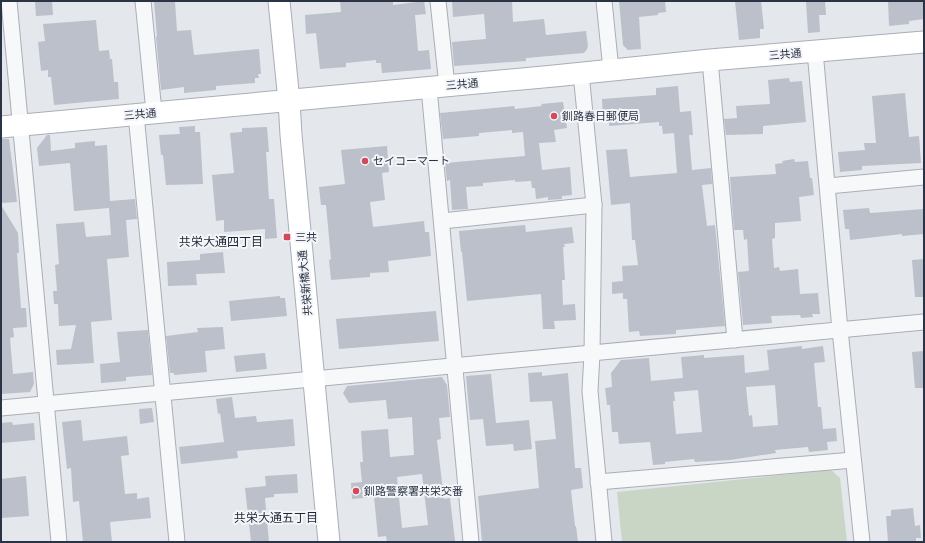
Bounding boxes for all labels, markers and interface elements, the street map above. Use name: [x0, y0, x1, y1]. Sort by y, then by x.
street label: 三共通: [768, 46, 802, 62]
street label: 三共通: [445, 76, 479, 92]
street label: 三共通: [123, 106, 157, 122]
place label: 釧路春日郵便局: [562, 109, 639, 123]
marker: 釧路春日郵便局: [549, 111, 559, 121]
place label: セイコーマート: [373, 154, 450, 168]
marker: セイコーマート: [360, 156, 370, 166]
place label: 三共: [295, 230, 317, 244]
marker: 三共: [282, 232, 292, 242]
district label: 共栄大通四丁目: [179, 234, 263, 250]
street label: 共栄新橋大通: [295, 250, 315, 316]
place label: 釧路警察署共栄交番: [364, 484, 463, 498]
marker: 釧路警察署共栄交番: [351, 486, 361, 496]
district label: 共栄大通五丁目: [234, 510, 318, 526]

